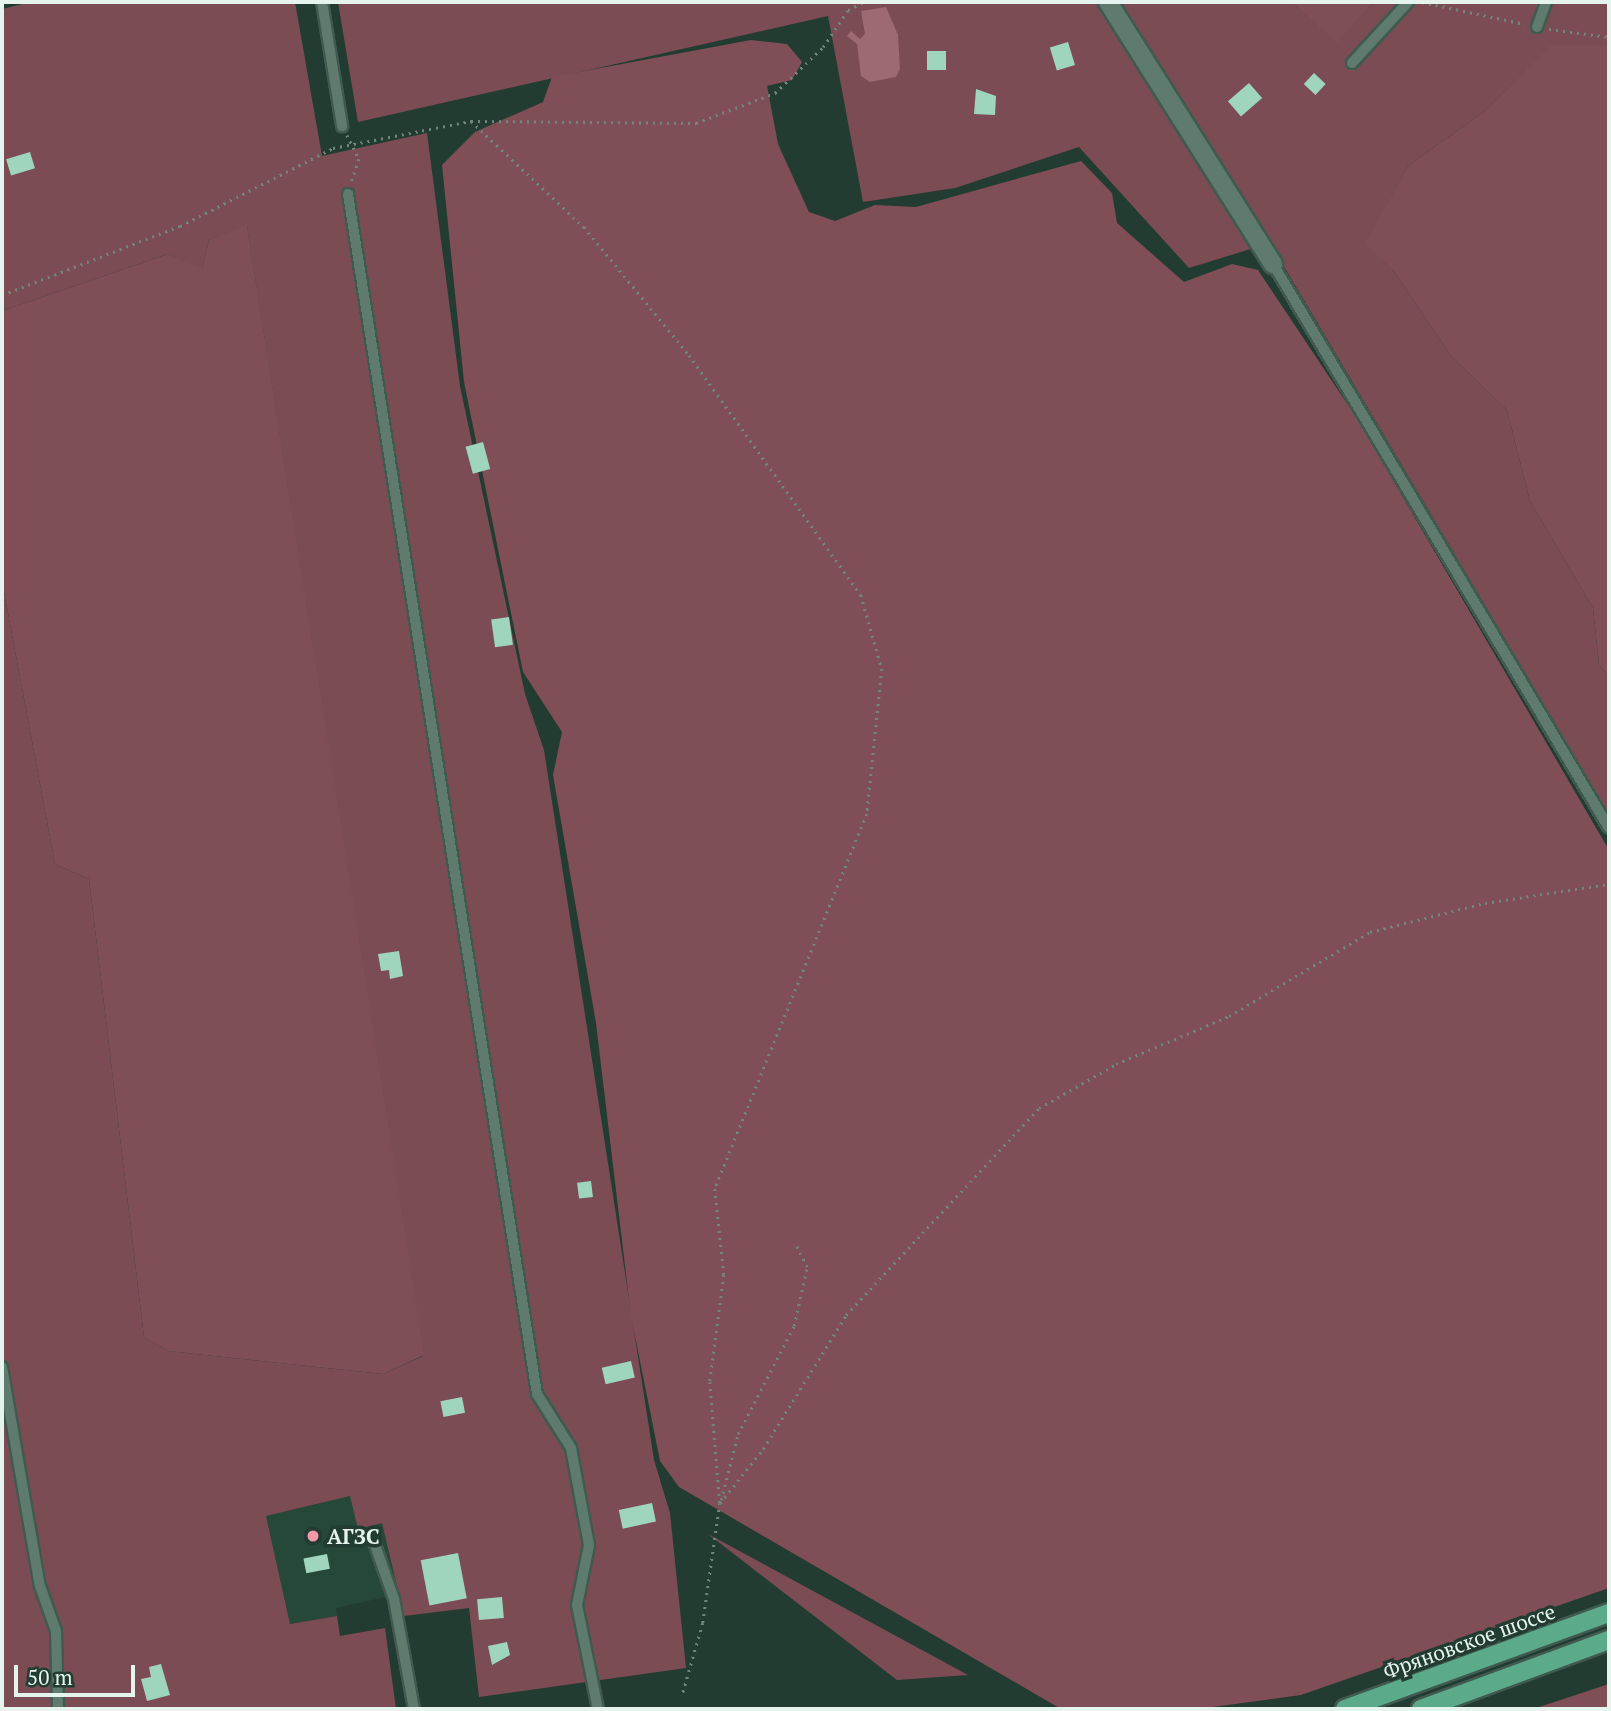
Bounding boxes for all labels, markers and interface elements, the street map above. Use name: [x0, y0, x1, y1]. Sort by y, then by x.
place label: АГЗС: [327, 1523, 380, 1549]
marker: АГЗС: [305, 1528, 321, 1544]
street label: Фряновское шоссе: [1379, 1598, 1559, 1684]
scale bar: [18, 1652, 138, 1696]
text: 50 m: [27, 1663, 73, 1691]

